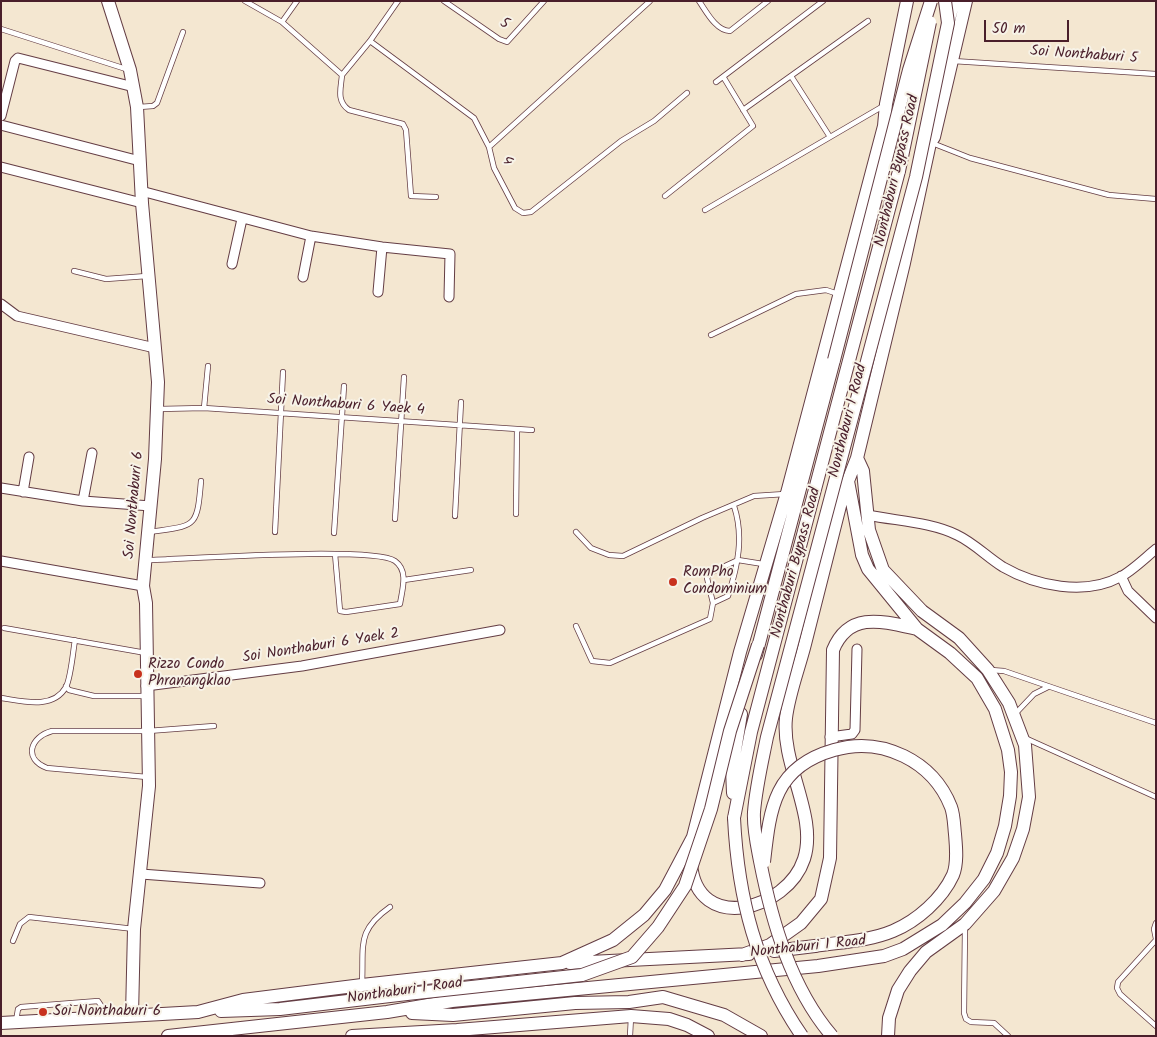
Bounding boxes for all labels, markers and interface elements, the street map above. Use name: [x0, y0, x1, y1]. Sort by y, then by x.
scale bar: [987, 10, 1072, 42]
street label: 5: [497, 15, 511, 35]
text: 50 m: [992, 17, 1026, 41]
street label: Soi Nonthaburi 5: [1030, 43, 1138, 69]
street label: Nonthaburi Bypass Road: [872, 93, 924, 249]
street label: 4: [496, 154, 516, 168]
street label: Nonthaburi 1 Road: [826, 362, 872, 480]
street label: Soi Nonthaburi 6 Yaek 4: [267, 392, 425, 420]
street label: Soi Nonthaburi 6: [121, 450, 149, 560]
street label: Nonthaburi Bypass Road: [768, 486, 826, 640]
place label: RomPho Condominium: [683, 564, 767, 599]
marker: RomPho Condominium: [667, 576, 679, 588]
street label: Soi Nonthaburi 6 Yaek 2: [241, 626, 401, 668]
place label: Rizzo Condo Phranangklao: [148, 656, 231, 691]
marker: Rizzo Condo Phranangklao: [132, 668, 144, 680]
street label: Nonthaburi 1 Road: [749, 933, 867, 963]
street label: Nonthaburi 1 Road: [346, 975, 464, 1009]
place label: Soi Nonthaburi 6: [53, 1003, 161, 1021]
marker: Soi Nonthaburi 6: [37, 1006, 49, 1018]

